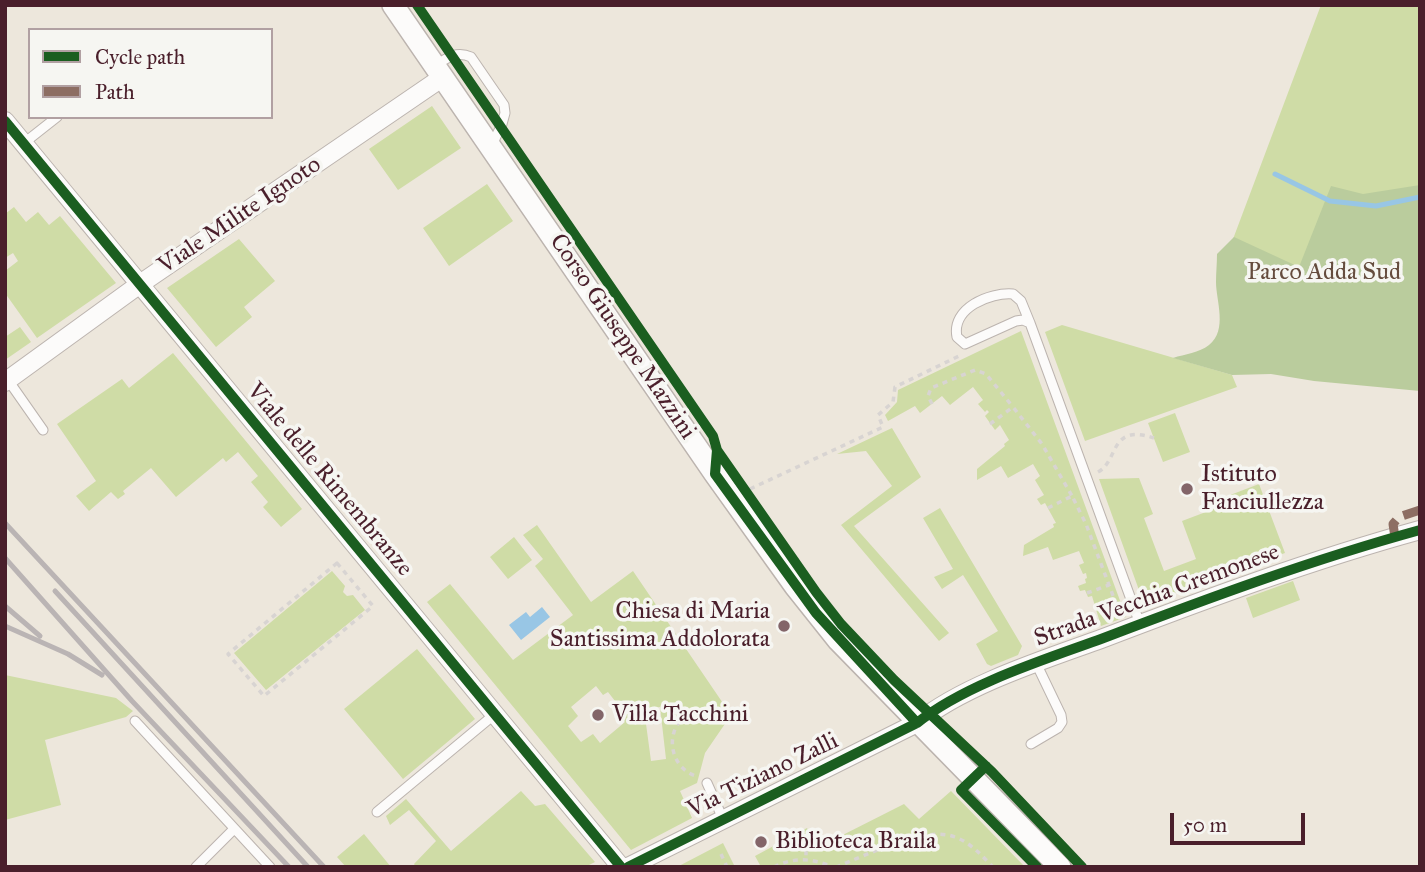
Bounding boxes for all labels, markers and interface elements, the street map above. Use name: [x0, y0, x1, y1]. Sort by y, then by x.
legend: [28, 28, 273, 119]
text: Cycle path: [95, 44, 185, 70]
text: Path: [95, 79, 135, 105]
street label: Viale Milite Ignoto: [153, 151, 327, 281]
street label: Corso Giuseppe Mazzini: [542, 229, 702, 445]
park label: Parco Adda Sud: [1247, 259, 1401, 287]
street label: Viale delle Rimembranze: [240, 377, 418, 583]
place label: Istituto Fanciullezza: [1201, 461, 1324, 517]
marker: Istituto Fanciullezza: [1179, 481, 1195, 497]
street label: Strada Vecchia Cremonese: [1031, 538, 1283, 654]
place label: Chiesa di Maria Santissima Addolorata: [550, 598, 770, 654]
marker: Chiesa di Maria Santissima Addolorata: [776, 618, 792, 634]
place label: Villa Tacchini: [612, 701, 748, 729]
marker: Villa Tacchini: [590, 707, 606, 723]
street label: Via Tiziano Zalli: [683, 727, 843, 825]
scale bar: [1173, 798, 1308, 842]
text: 50 m: [1183, 812, 1227, 838]
place label: Biblioteca Braila: [775, 828, 936, 856]
marker: Biblioteca Braila: [753, 834, 769, 850]

